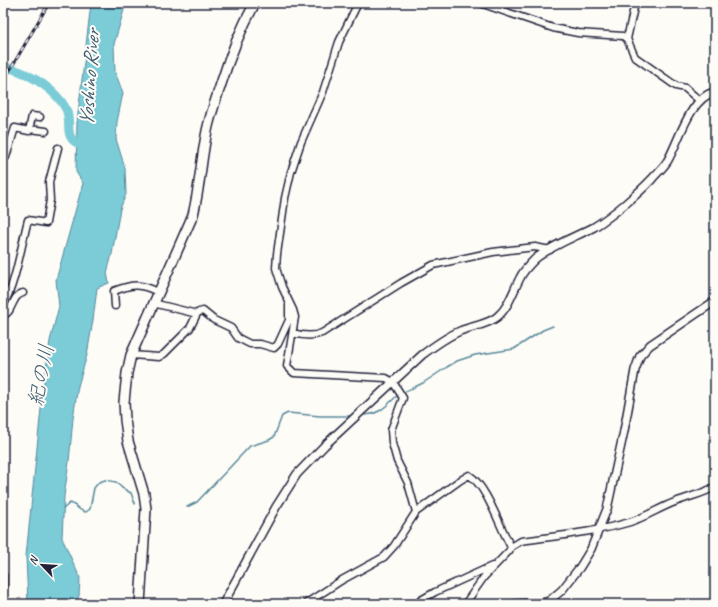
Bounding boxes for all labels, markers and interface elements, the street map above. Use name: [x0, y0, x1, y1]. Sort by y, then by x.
water label: Yoshino River: [73, 26, 106, 127]
water label: 紀の川: [22, 342, 60, 408]
north arrow: [22, 545, 62, 585]
text: N: [25, 553, 42, 567]

